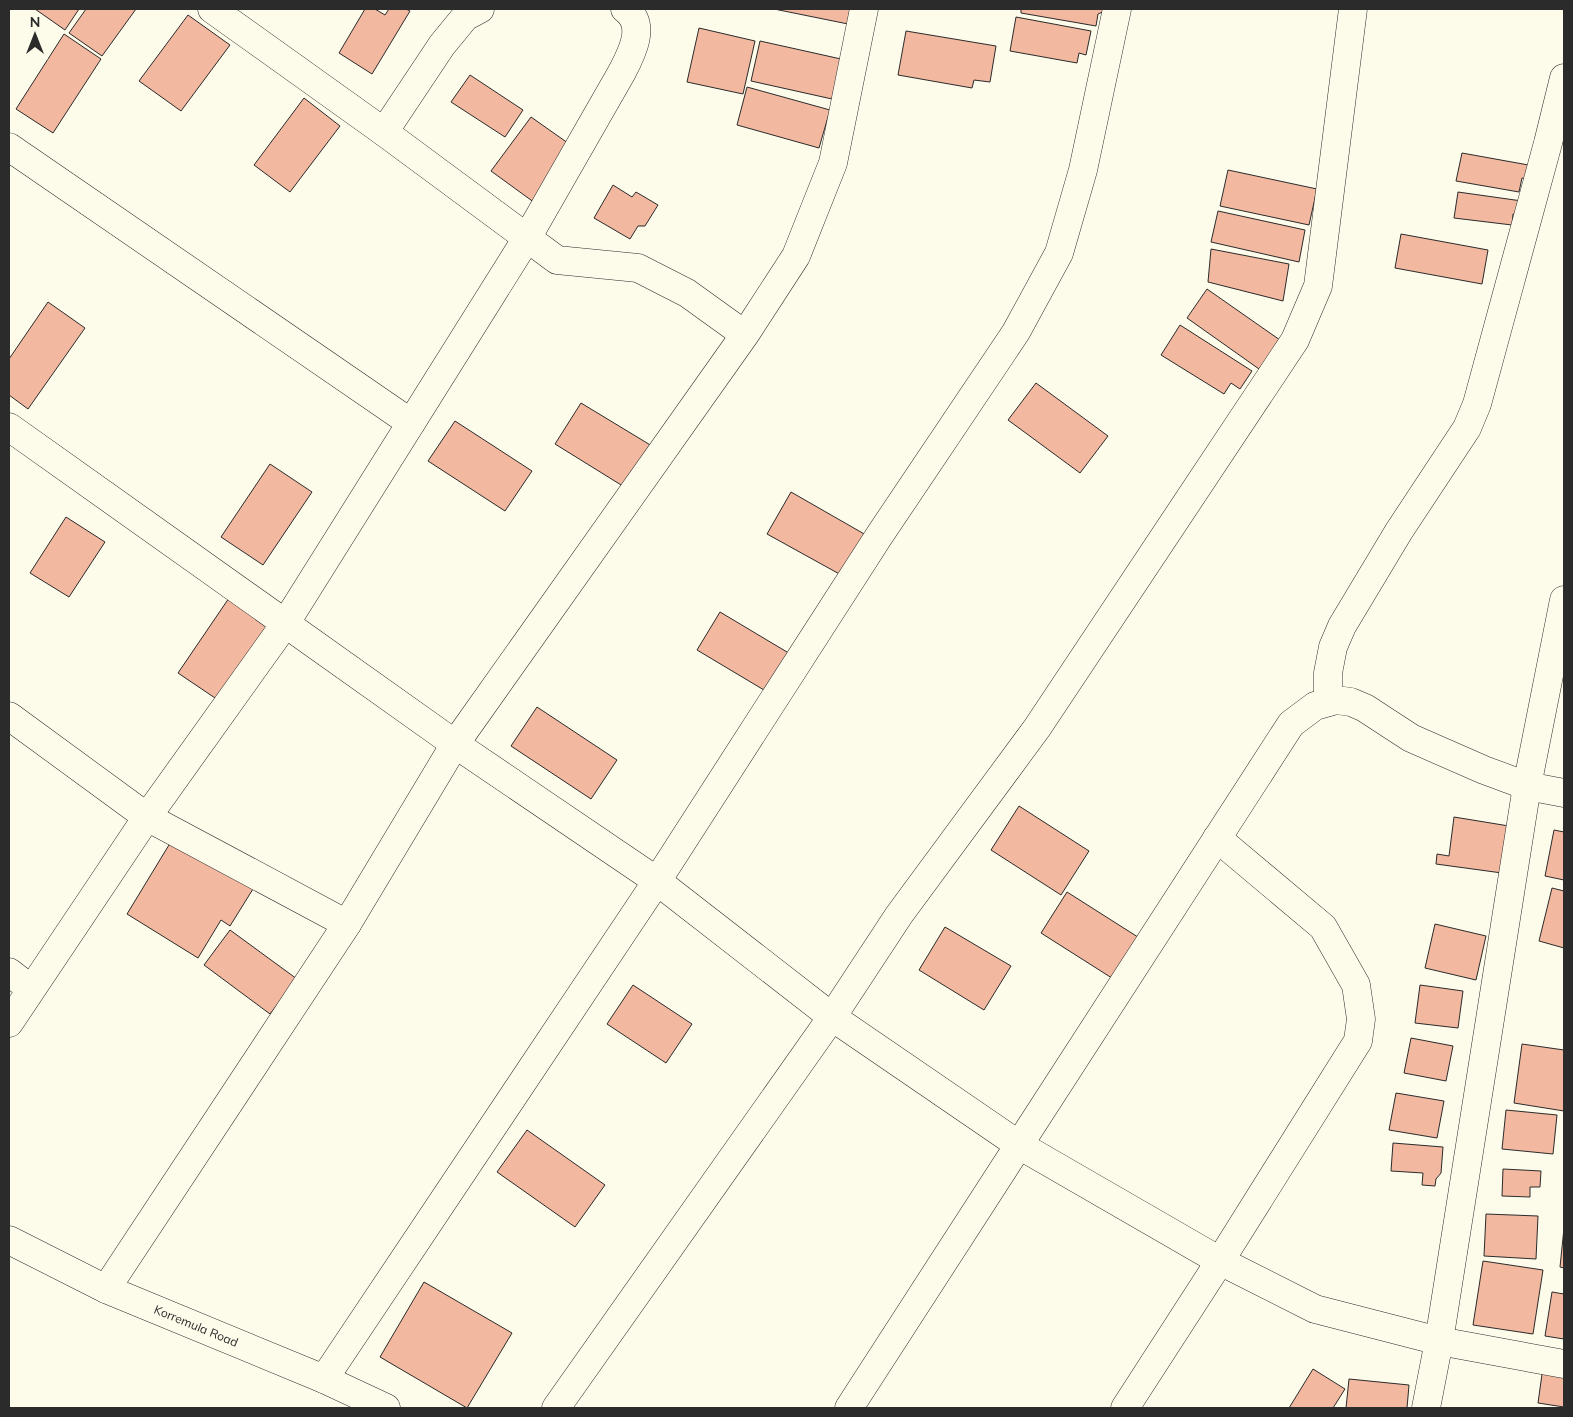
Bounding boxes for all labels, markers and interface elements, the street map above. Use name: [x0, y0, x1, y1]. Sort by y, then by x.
north arrow: [10, 10, 60, 60]
text: N: [30, 13, 40, 31]
street label: Korremula Road: [152, 1302, 240, 1350]

